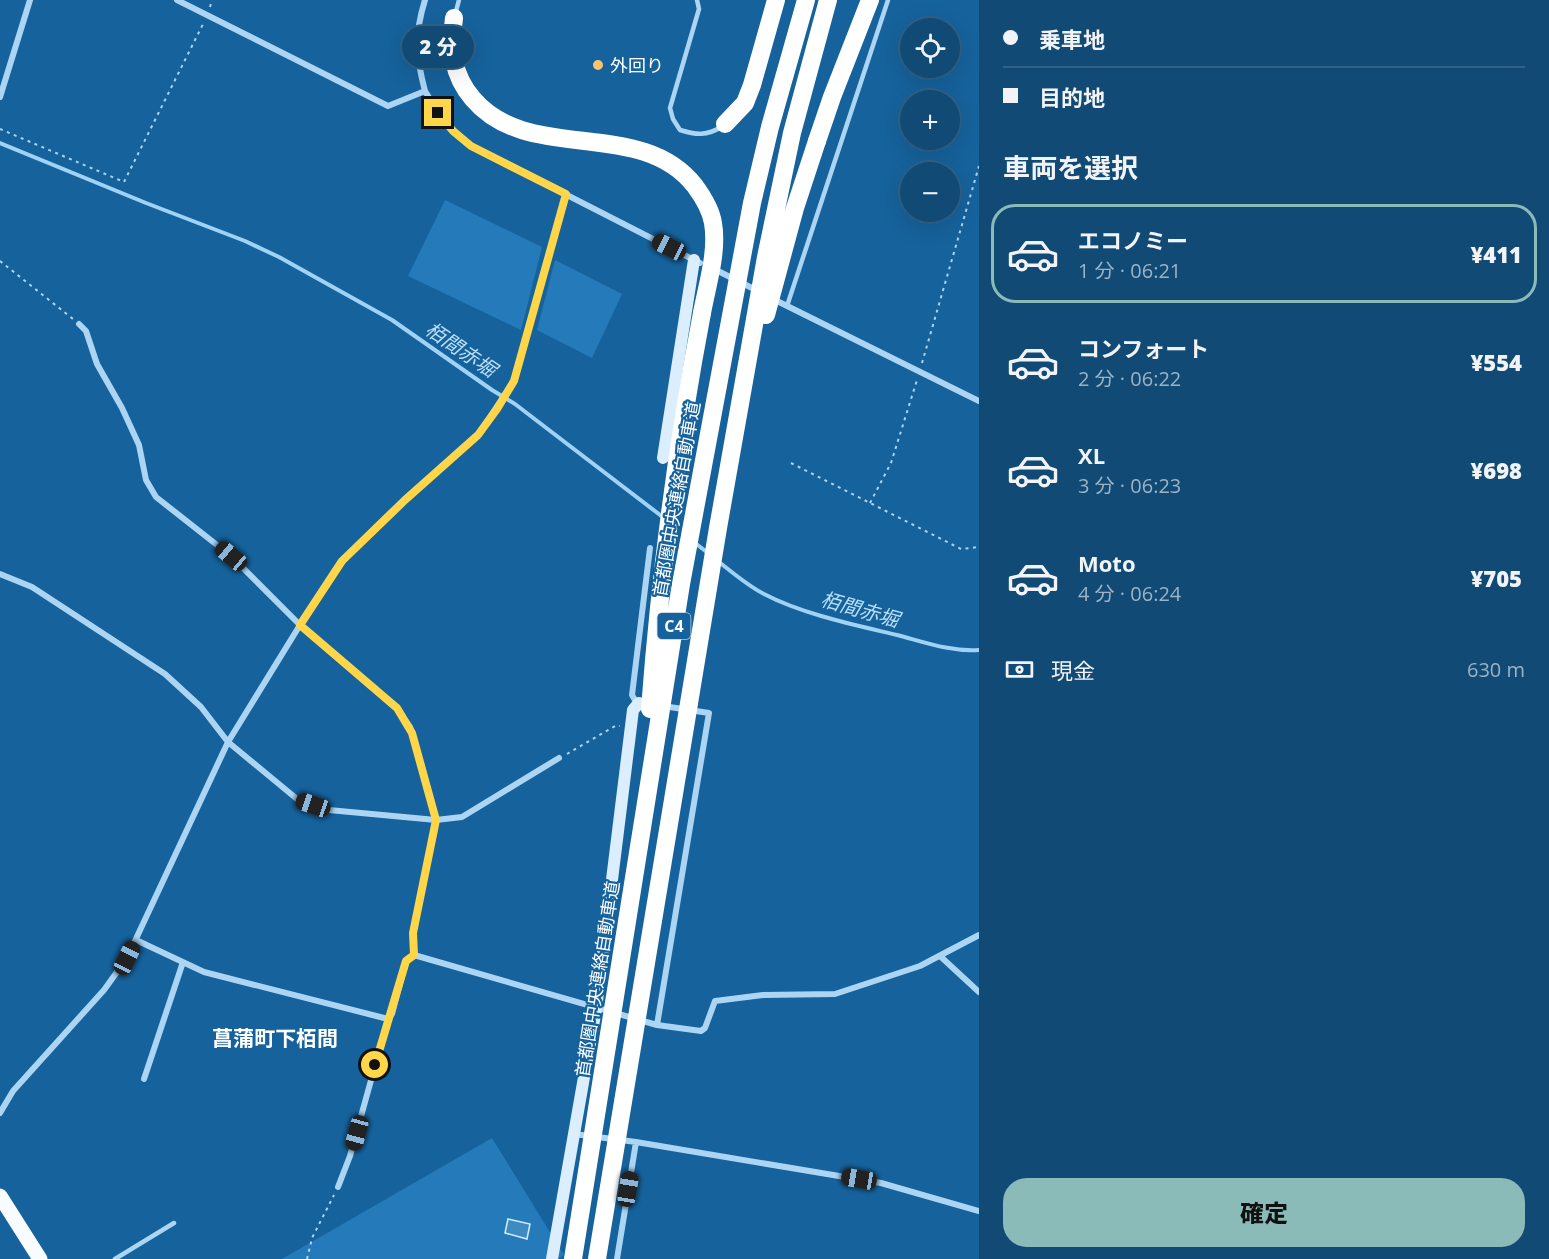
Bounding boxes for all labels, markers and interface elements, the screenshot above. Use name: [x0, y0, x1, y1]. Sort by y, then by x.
map controls: [900, 18, 960, 222]
button: locate: [900, 18, 960, 78]
text: 乗車地: [1039, 24, 1105, 54]
callout: 2 分: [402, 26, 474, 68]
text: 2 分: [420, 33, 456, 60]
place label: 外回り: [610, 53, 664, 77]
marker: 外回り: [591, 58, 605, 72]
text: 目的地: [1039, 82, 1105, 112]
button: +: [900, 90, 960, 150]
route end: [424, 99, 451, 126]
text: 車両を選択: [1003, 149, 1138, 186]
button: −: [900, 162, 960, 222]
text: エコノミー: [1078, 225, 1188, 255]
icon: car: [1006, 227, 1060, 281]
car: [649, 231, 689, 263]
text: ¥411: [1470, 239, 1522, 269]
text: 1 分 · 06:21: [1078, 257, 1181, 284]
water label: 栢間赤堀: [420, 315, 504, 384]
text: コンフォート: [1078, 333, 1209, 363]
icon: car: [1006, 335, 1060, 389]
text: ¥554: [1470, 347, 1522, 377]
text: 2 分 · 06:22: [1078, 365, 1181, 392]
street label: 首都圏中央連絡自動車道: [647, 399, 705, 599]
text: XL: [1078, 440, 1105, 470]
icon: car: [1006, 443, 1060, 497]
text: ¥698: [1470, 455, 1522, 485]
text: 3 分 · 06:23: [1078, 472, 1181, 499]
car: [211, 538, 251, 574]
text: Moto: [1078, 548, 1136, 578]
icon: car: [1006, 551, 1060, 605]
text: ¥705: [1470, 563, 1522, 593]
text: 4 分 · 06:24: [1078, 580, 1181, 607]
water label: 栢間赤堀: [818, 585, 905, 634]
road number: C4: [658, 613, 690, 639]
icon: cash: [1003, 653, 1036, 686]
text: 現金: [1051, 655, 1095, 685]
text: 630 m: [1467, 656, 1525, 683]
car: [293, 791, 333, 819]
street label: 首都圏中央連絡自動車道: [570, 879, 624, 1079]
car: [111, 938, 143, 978]
district label: 菖蒲町下栢間: [212, 1024, 338, 1052]
route start: [361, 1051, 388, 1078]
car: [344, 1113, 370, 1153]
car: [840, 1167, 878, 1191]
car: [616, 1170, 640, 1208]
button: 確定: [1003, 1178, 1525, 1247]

